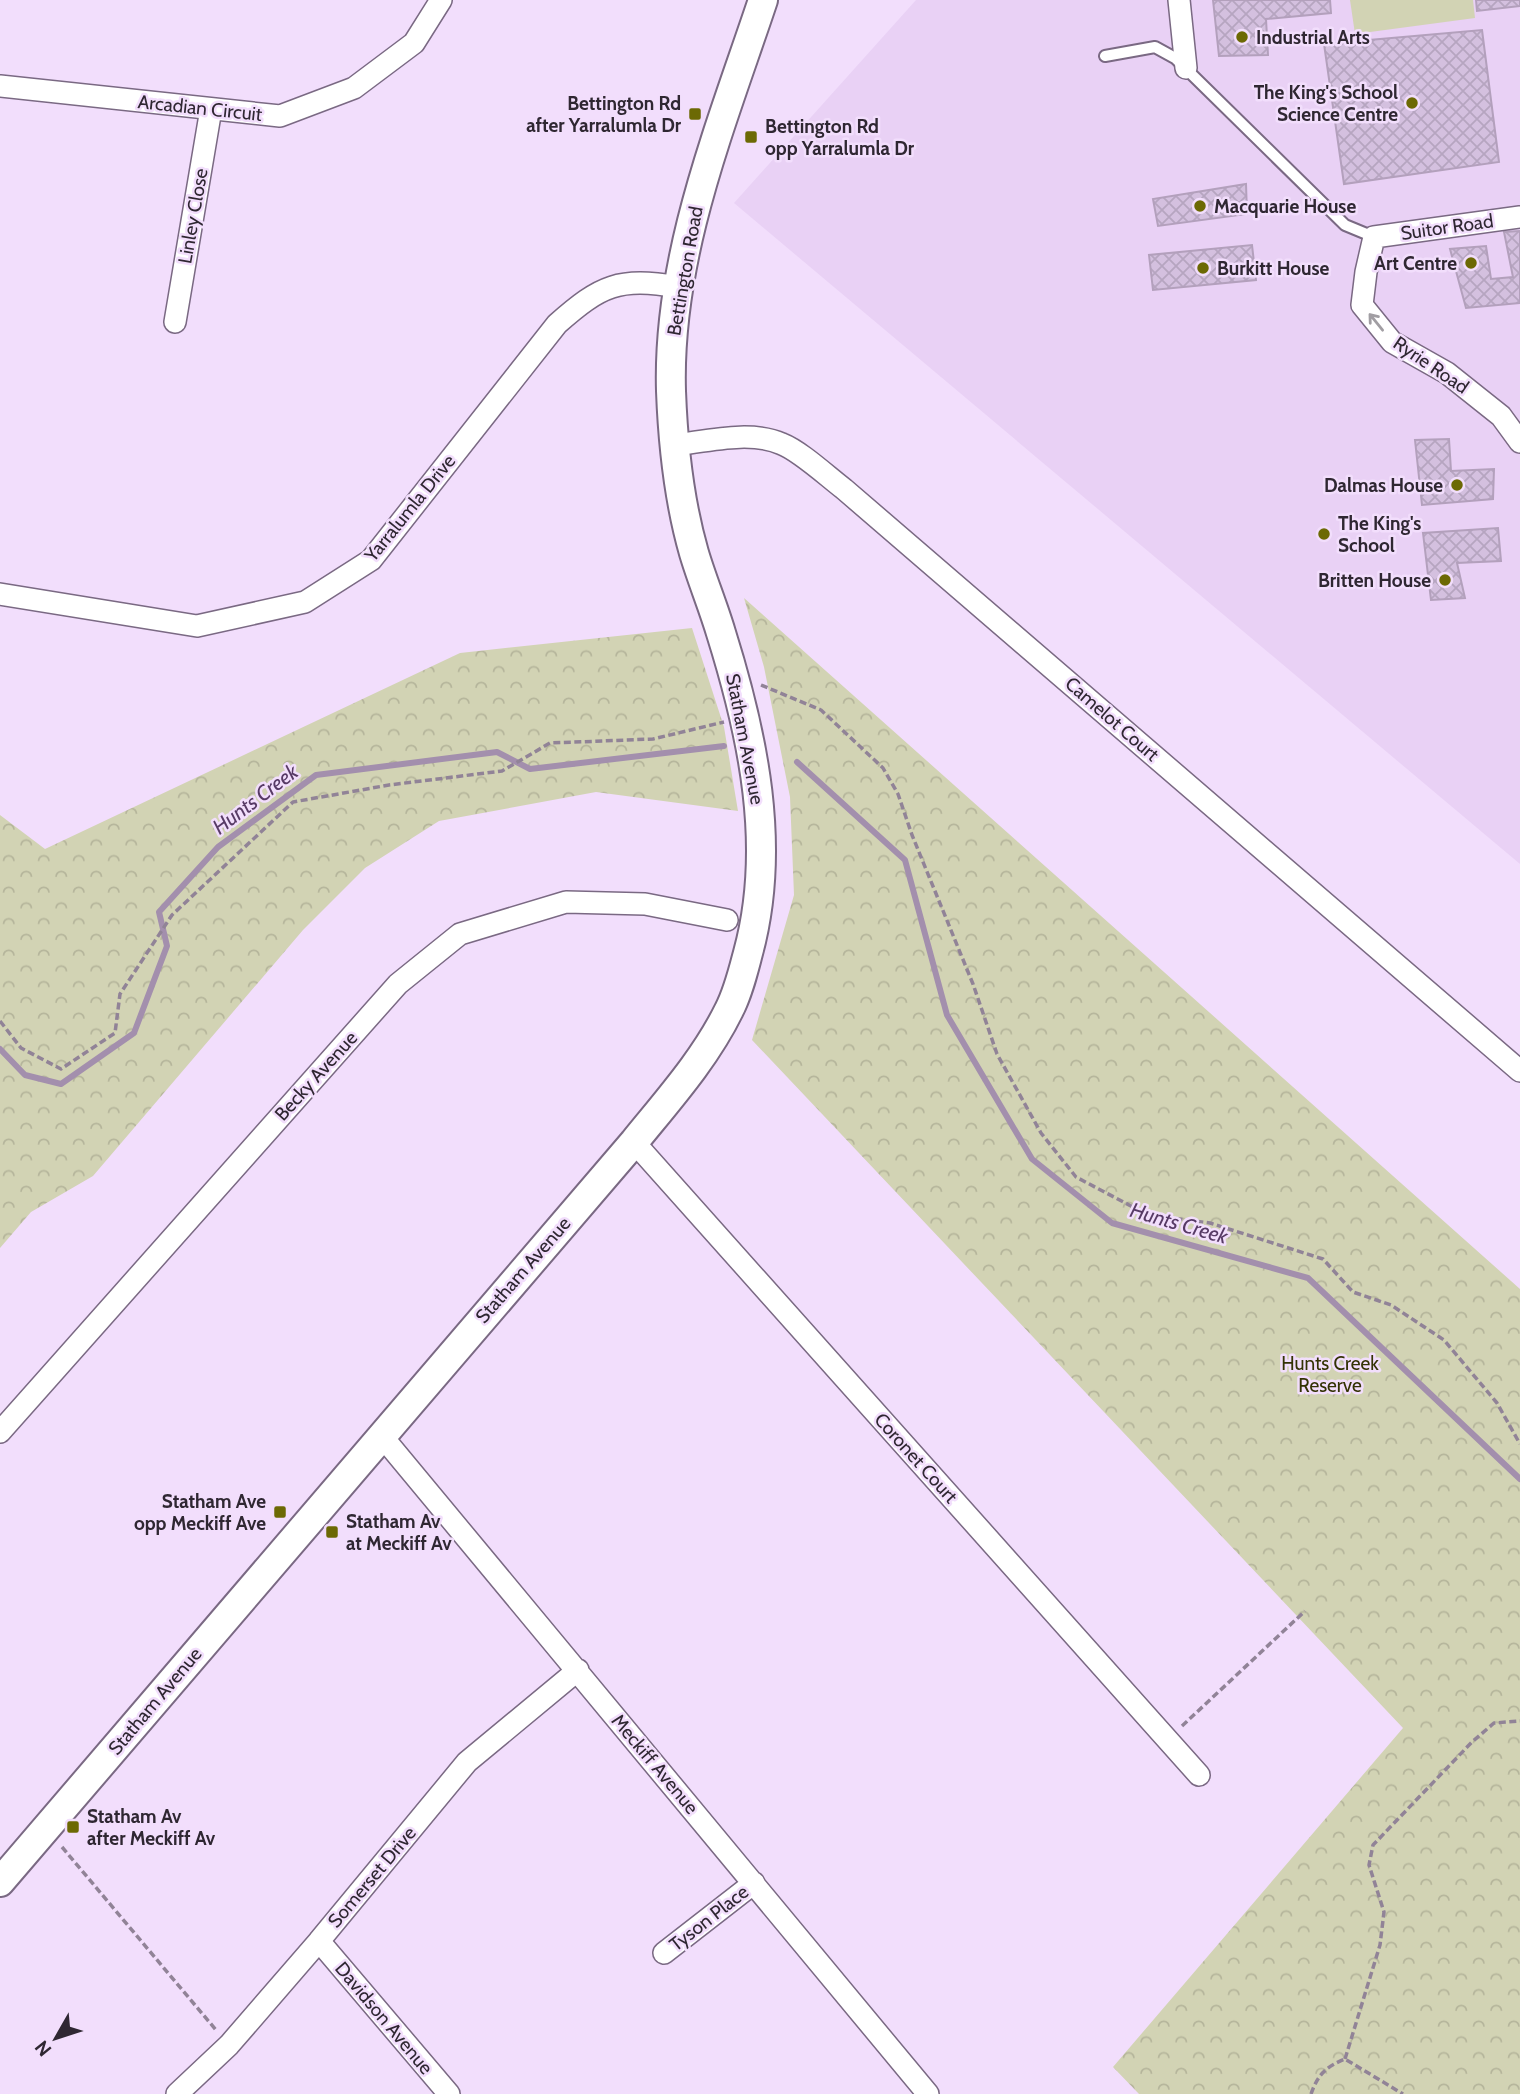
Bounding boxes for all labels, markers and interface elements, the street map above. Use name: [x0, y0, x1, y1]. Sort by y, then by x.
place label: Industrial Arts: [1256, 26, 1370, 49]
marker: Industrial Arts: [1234, 29, 1250, 45]
place label: The King's School Science Centre: [1254, 81, 1398, 126]
street label: Arcadian Circuit: [137, 90, 264, 126]
place label: Bettington Rd after Yarralumla Dr: [526, 92, 682, 137]
marker: The King's School Science Centre: [1404, 95, 1420, 111]
marker: Bettington Rd after Yarralumla Dr: [687, 106, 703, 122]
place label: Bettington Rd opp Yarralumla Dr: [765, 115, 915, 160]
marker: Bettington Rd opp Yarralumla Dr: [743, 129, 759, 145]
street label: Linley Close: [173, 166, 213, 265]
place label: Macquarie House: [1214, 195, 1356, 218]
marker: Macquarie House: [1192, 198, 1208, 214]
street label: Bettington Road: [662, 205, 708, 337]
street label: Suitor Road: [1399, 209, 1495, 245]
place label: Art Centre: [1374, 252, 1457, 275]
marker: Art Centre: [1463, 255, 1479, 271]
place label: Burkitt House: [1217, 257, 1330, 280]
marker: Burkitt House: [1195, 260, 1211, 276]
one-way arrow: [1368, 313, 1383, 331]
street label: Ryrie Road: [1389, 331, 1473, 399]
street label: Yarralumla Drive: [359, 450, 460, 567]
place label: Dalmas House: [1324, 474, 1443, 497]
marker: Dalmas House: [1449, 477, 1465, 493]
place label: The King's School: [1338, 512, 1421, 557]
marker: The King's School: [1316, 526, 1332, 542]
place label: Britten House: [1318, 569, 1431, 592]
marker: Britten House: [1437, 572, 1453, 588]
street label: Statham Avenue: [721, 671, 769, 807]
street label: Camelot Court: [1060, 672, 1164, 766]
water label: Hunts Creek: [207, 758, 303, 839]
street label: Becky Avenue: [270, 1026, 362, 1125]
water label: Hunts Creek: [1127, 1197, 1232, 1249]
street label: Statham Avenue: [471, 1212, 576, 1328]
park label: Hunts Creek Reserve: [1281, 1352, 1379, 1397]
street label: Coronet Court: [870, 1408, 963, 1508]
place label: Statham Ave opp Meckiff Ave: [134, 1490, 266, 1535]
marker: Statham Ave opp Meckiff Ave: [272, 1504, 288, 1520]
place label: Statham Av at Meckiff Av: [346, 1510, 452, 1555]
marker: Statham Av at Meckiff Av: [324, 1524, 340, 1540]
street label: Statham Avenue: [103, 1642, 207, 1759]
street label: Meckiff Avenue: [607, 1709, 704, 1819]
place label: Statham Av after Meckiff Av: [87, 1805, 216, 1850]
marker: Statham Av after Meckiff Av: [65, 1819, 81, 1835]
street label: Somerset Drive: [323, 1822, 421, 1932]
street label: Tyson Place: [665, 1880, 753, 1956]
street label: Davidson Avenue: [330, 1957, 438, 2079]
north arrow: [21, 2003, 91, 2073]
text: N: [30, 2036, 56, 2061]

